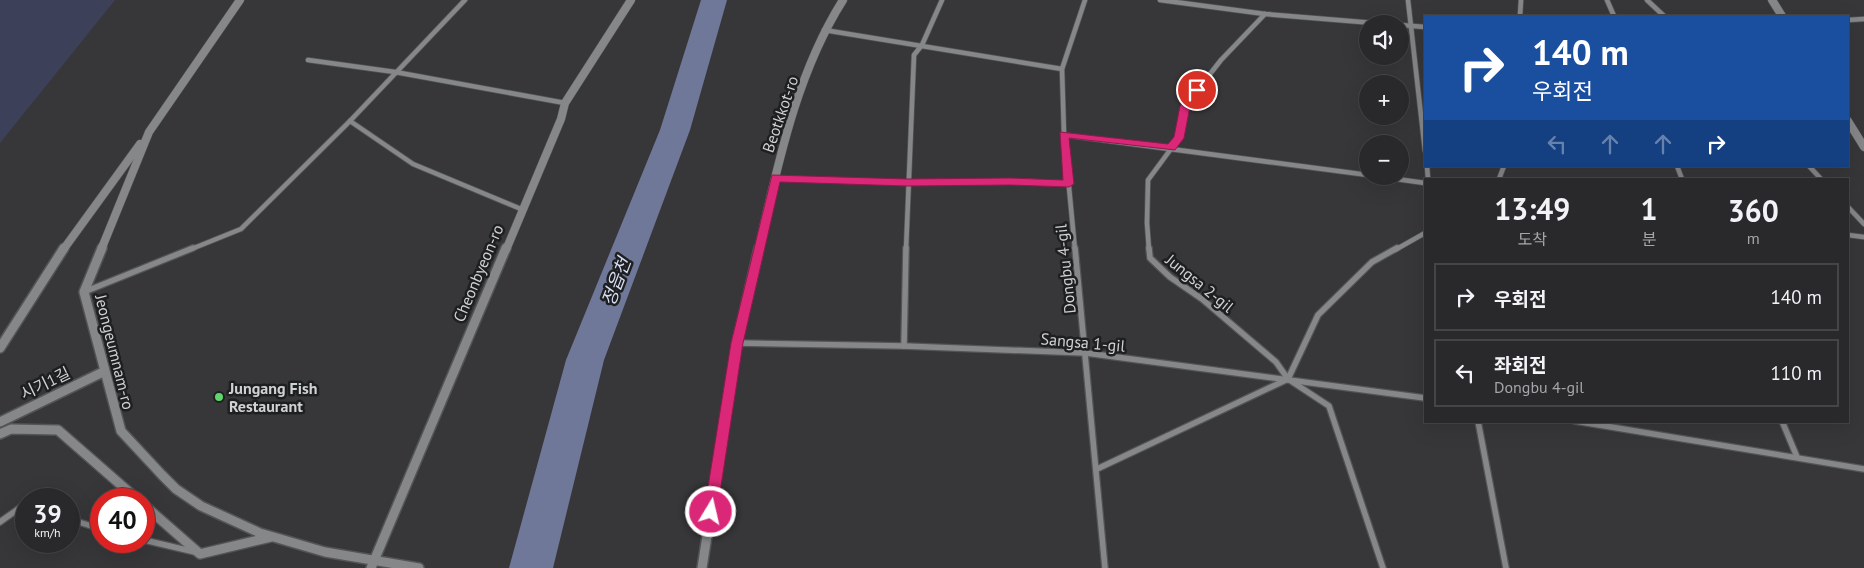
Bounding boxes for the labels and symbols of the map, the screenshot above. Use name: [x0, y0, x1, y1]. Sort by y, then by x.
pin: [1176, 69, 1218, 111]
street label: Beotkkot-ro: [758, 73, 802, 155]
street label: Cheonbyeon-ro: [448, 221, 508, 325]
street label: Dongbu 4-gil: [1050, 223, 1080, 315]
street label: Jungsa 2-gil: [1161, 249, 1238, 317]
water label: 정읍천: [596, 252, 637, 309]
street label: Jeongeumnam-ro: [91, 291, 139, 412]
street label: Sangsa 1-gil: [1040, 328, 1126, 356]
street label: 시기1길: [17, 362, 73, 404]
place label: Jungang Fish Restaurant: [228, 378, 317, 416]
marker: Jungang Fish Restaurant: [213, 391, 225, 403]
position arrow: [684, 485, 736, 537]
speed limit sign: 40: [90, 488, 155, 553]

